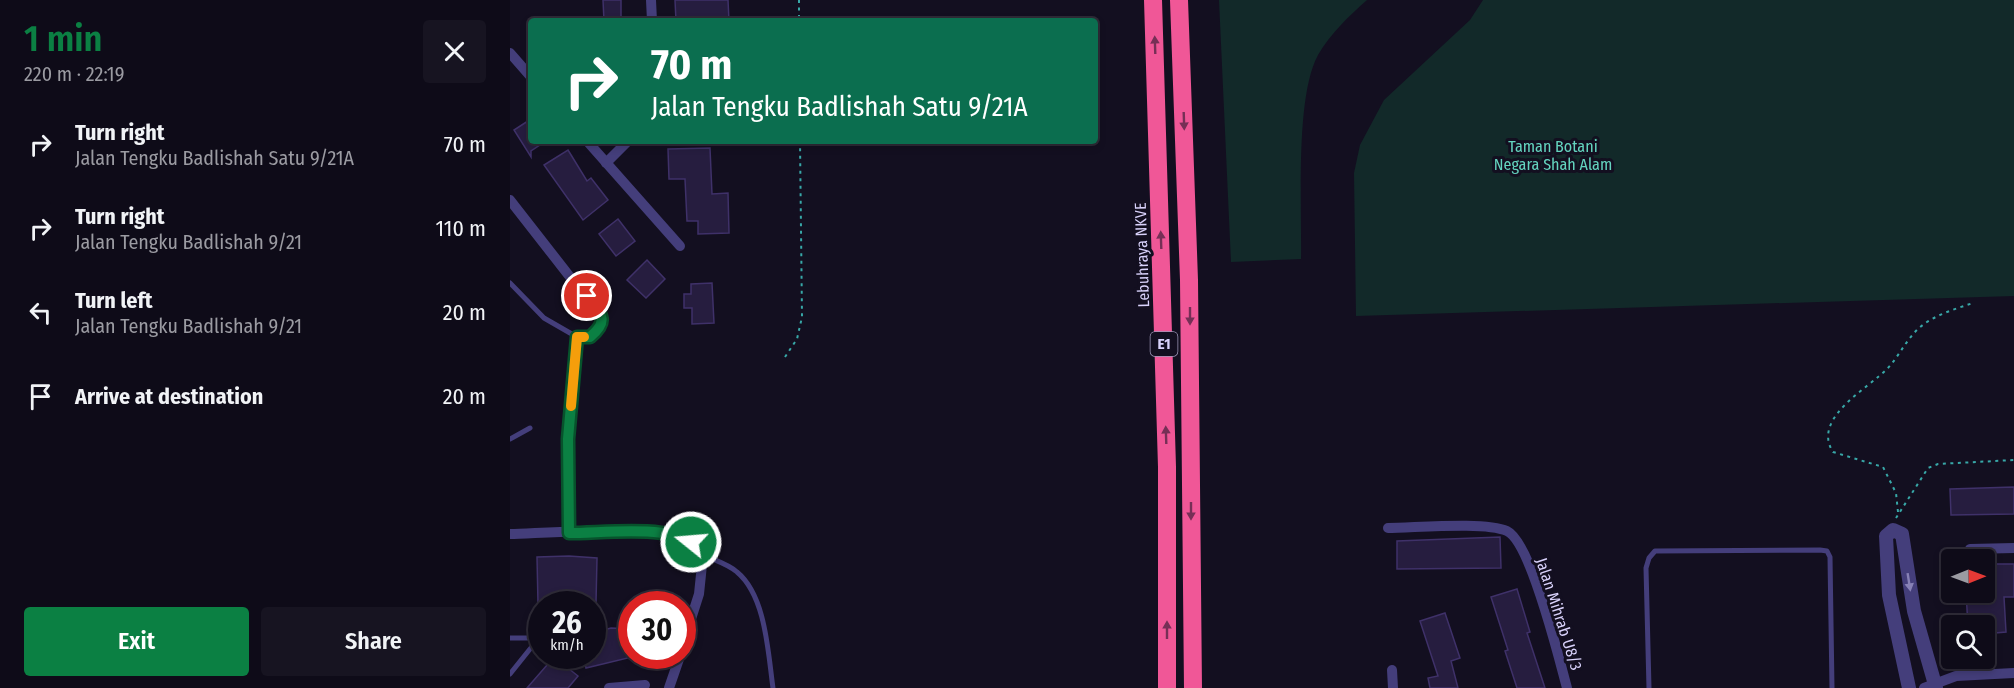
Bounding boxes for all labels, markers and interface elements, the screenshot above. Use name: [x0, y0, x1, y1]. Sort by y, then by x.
text: 1 min: [24, 17, 102, 61]
button: close: [423, 20, 486, 83]
one-way arrow: [1150, 35, 1159, 54]
text: 70 m: [651, 40, 732, 90]
icon: right: [552, 42, 630, 120]
text: 220 m · 22:19: [24, 62, 124, 86]
text: Jalan Tengku Badlishah Satu 9/21A: [651, 91, 1028, 123]
one-way arrow: [1179, 112, 1188, 131]
text: Turn right: [75, 119, 164, 146]
icon: right: [24, 128, 57, 161]
text: 70 m: [444, 131, 486, 158]
park label: Taman Botani Negara Shah Alam: [1494, 137, 1612, 174]
text: Jalan Tengku Badlishah Satu 9/21A: [75, 146, 354, 170]
street label: Lebuhraya NKVE: [1131, 202, 1153, 308]
text: Turn right: [75, 203, 164, 230]
icon: right: [24, 212, 57, 245]
text: 110 m: [436, 215, 486, 242]
text: Jalan Tengku Badlishah 9/21: [75, 230, 302, 254]
one-way arrow: [1156, 230, 1165, 249]
pin: [561, 270, 612, 321]
icon: arrive: [570, 279, 603, 312]
text: Turn left: [75, 287, 153, 314]
icon: left: [24, 296, 57, 329]
text: 20 m: [443, 299, 486, 326]
one-way arrow: [1185, 307, 1195, 326]
text: Jalan Tengku Badlishah 9/21: [75, 314, 302, 338]
road number: E1: [1150, 332, 1178, 356]
icon: arrive: [24, 380, 57, 413]
text: Arrive at destination: [75, 383, 263, 410]
text: 20 m: [443, 383, 486, 410]
one-way arrow: [1161, 425, 1171, 444]
one-way arrow: [1186, 502, 1196, 521]
position arrow: [659, 510, 723, 574]
north arrow: [1941, 549, 1995, 603]
map controls: [1941, 549, 1995, 669]
street label: Jalan Mihrab U8/3: [1532, 555, 1586, 673]
one-way arrow: [1904, 572, 1913, 591]
speed limit sign: 30: [618, 591, 696, 669]
text: 26: [552, 605, 582, 641]
button: Exit: [24, 607, 249, 676]
button: Share: [261, 607, 486, 676]
button: search: [1941, 615, 1995, 669]
one-way arrow: [1162, 620, 1172, 639]
text: km/h: [550, 636, 584, 654]

